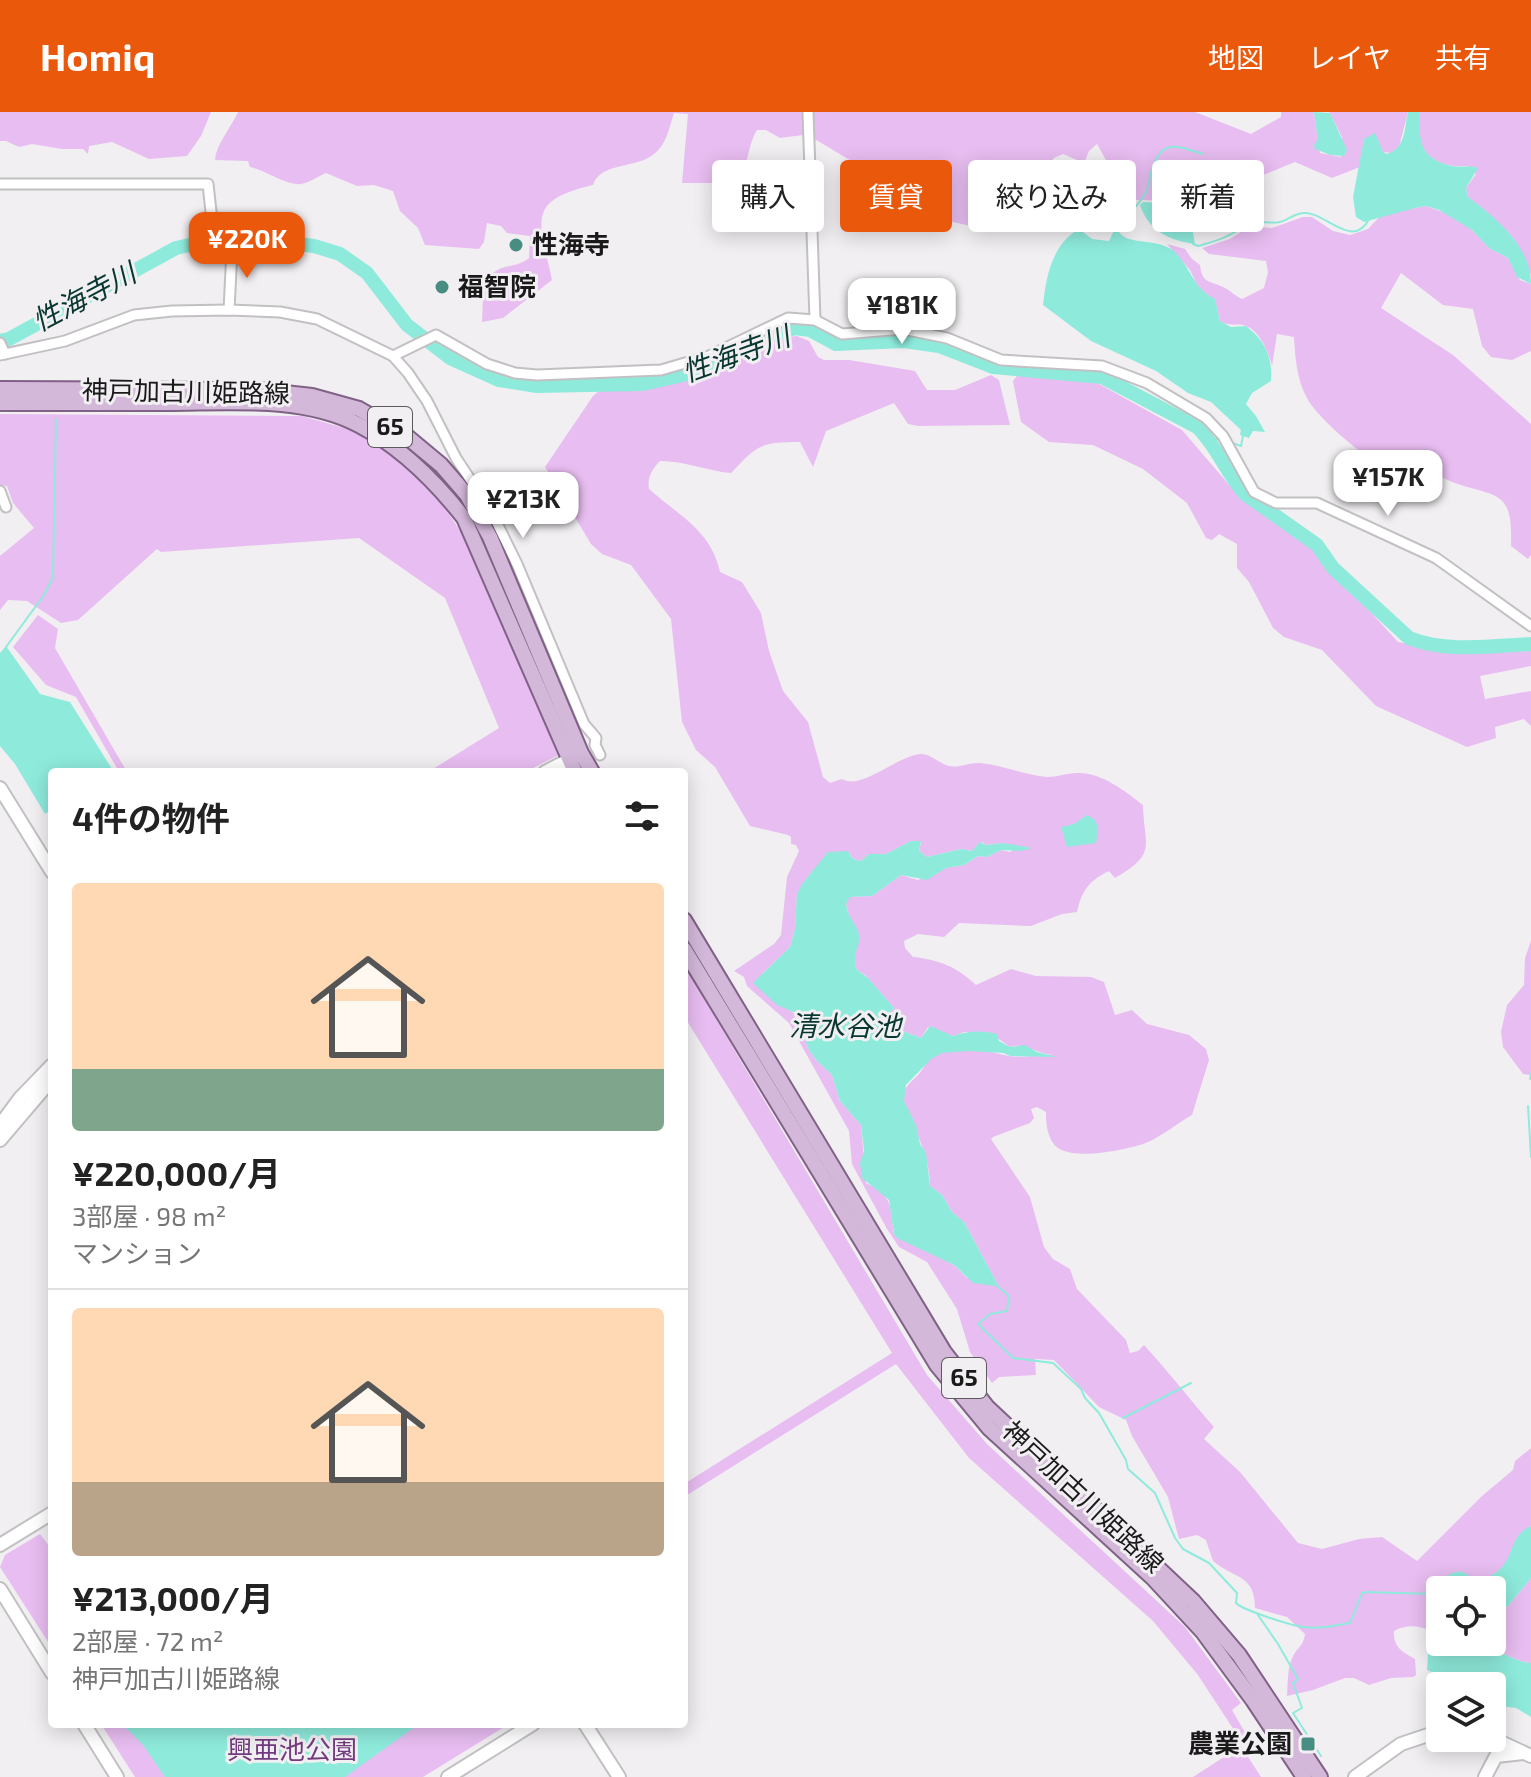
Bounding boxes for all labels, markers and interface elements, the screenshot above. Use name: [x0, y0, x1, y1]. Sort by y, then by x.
text: Homiq: [40, 33, 155, 79]
text: 地図: [1208, 40, 1264, 74]
text: レイヤ: [1308, 40, 1391, 74]
text: 共有: [1435, 40, 1491, 74]
chip: 購入: [712, 160, 824, 232]
chip: 賃貸: [840, 160, 952, 232]
chip: 絞り込み: [968, 160, 1136, 232]
chip: 新着: [1152, 160, 1264, 232]
pin: ¥220K: [191, 212, 303, 280]
text: ¥220K: [207, 222, 287, 253]
place label: 性海寺: [532, 228, 610, 259]
marker: 性海寺: [507, 236, 525, 254]
water label: 性海寺川: [26, 253, 144, 337]
place label: 福智院: [458, 270, 536, 301]
marker: 福智院: [433, 278, 451, 296]
pin: ¥181K: [846, 278, 958, 346]
text: ¥181K: [866, 288, 938, 319]
water label: 性海寺川: [677, 317, 797, 388]
street label: 神戸加古川姫路線: [82, 373, 290, 408]
road number: 65: [368, 407, 412, 447]
pin: ¥157K: [1332, 450, 1444, 518]
text: ¥157K: [1351, 460, 1425, 491]
pin: ¥213K: [467, 472, 579, 540]
text: ¥213K: [486, 482, 560, 513]
icon: filters: [620, 794, 664, 838]
text: 4件の物件: [72, 797, 230, 838]
icon: home: [296, 935, 440, 1079]
water label: 清水谷池: [789, 1008, 904, 1042]
text: ¥220,000/月: [72, 1152, 281, 1193]
text: 3部屋 · 98 m²: [72, 1200, 226, 1231]
text: マンション: [72, 1237, 202, 1268]
road number: 65: [942, 1358, 986, 1398]
icon: home: [296, 1360, 440, 1504]
street label: 神戸加古川姫路線: [997, 1414, 1171, 1578]
map controls: [1426, 1576, 1506, 1752]
button: locate: [1426, 1576, 1506, 1656]
text: ¥213,000/月: [72, 1577, 274, 1618]
text: 2部屋 · 72 m²: [72, 1625, 224, 1656]
text: 神戸加古川姫路線: [72, 1662, 280, 1693]
button: layers: [1426, 1672, 1506, 1752]
place label: 農業公園: [1188, 1727, 1292, 1758]
park label: 興亜池公園: [227, 1733, 357, 1764]
marker: 農業公園: [1299, 1735, 1317, 1753]

